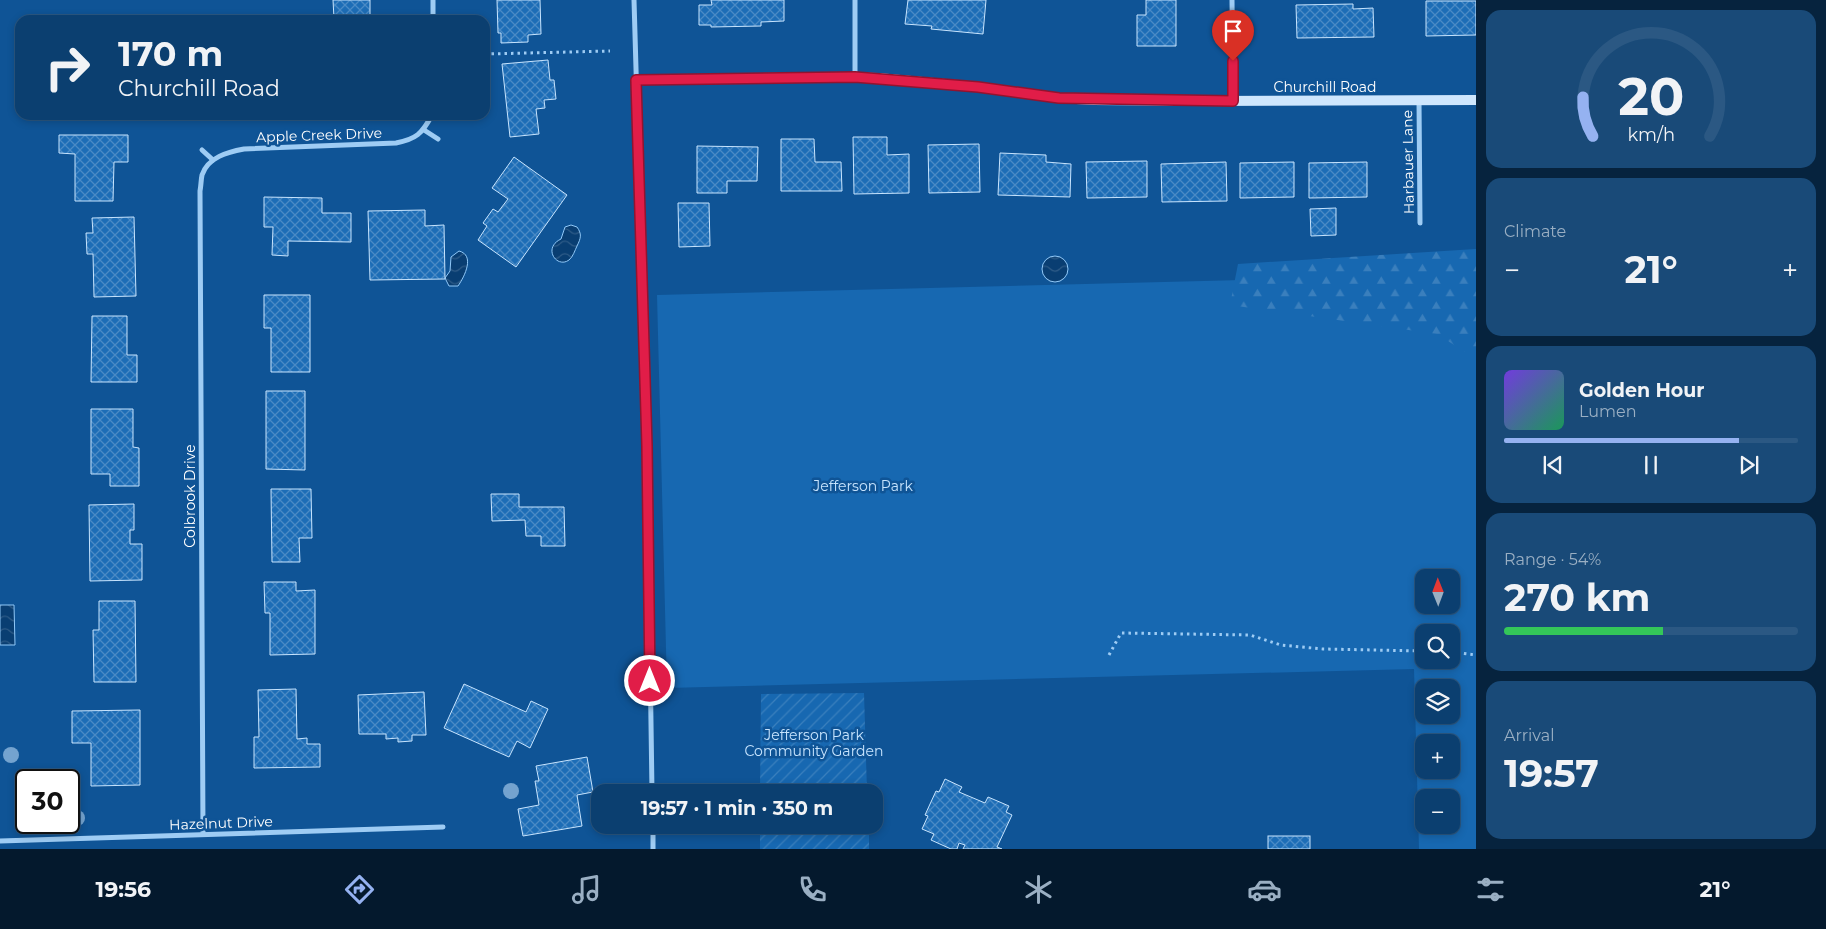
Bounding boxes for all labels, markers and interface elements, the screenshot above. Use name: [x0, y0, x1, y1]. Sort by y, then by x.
pin: [1212, 10, 1254, 61]
icon: arrive: [1219, 17, 1247, 45]
text: 170 m: [118, 32, 223, 75]
icon: right: [35, 35, 100, 100]
text: 20: [1618, 65, 1684, 128]
text: Churchill Road: [118, 75, 280, 102]
street label: Churchill Road: [1273, 78, 1377, 96]
street label: Harbauer Lane: [1398, 110, 1418, 214]
street label: Apple Creek Drive: [256, 124, 382, 146]
text: km/h: [1627, 124, 1675, 145]
text: Climate: [1504, 222, 1566, 241]
text: 21°: [1624, 246, 1678, 293]
text: −: [1504, 253, 1520, 287]
text: +: [1782, 253, 1798, 287]
text: Golden Hour: [1579, 379, 1705, 402]
text: Lumen: [1579, 402, 1637, 421]
street label: Colbrook Drive: [181, 444, 199, 548]
icon: previous: [1539, 451, 1567, 479]
icon: pause: [1637, 451, 1665, 479]
icon: next: [1735, 451, 1763, 479]
park label: Jefferson Park: [812, 477, 913, 495]
text: Range · 54%: [1504, 550, 1601, 569]
north arrow: [1415, 569, 1460, 614]
map controls: [1415, 569, 1460, 834]
text: 270 km: [1504, 574, 1650, 621]
button: search: [1415, 624, 1460, 669]
position arrow: [623, 654, 675, 706]
button: layers: [1415, 679, 1460, 724]
park label: Jefferson Park Community Garden: [745, 726, 883, 760]
text: Arrival: [1504, 726, 1554, 745]
button: +: [1415, 734, 1460, 779]
text: 19:57: [1504, 750, 1599, 797]
speed limit sign: 30: [15, 769, 80, 834]
button: −: [1415, 789, 1460, 834]
text: 19:57 · 1 min · 350 m: [641, 797, 833, 820]
street label: Hazelnut Drive: [169, 812, 273, 834]
icon: directions: [342, 872, 377, 907]
icon: music: [569, 872, 604, 907]
icon: phone: [795, 872, 830, 907]
icon: climate: [1021, 872, 1056, 907]
icon: car: [1247, 872, 1282, 907]
icon: filters: [1473, 872, 1508, 907]
text: 19:56: [96, 876, 151, 903]
text: 21°: [1700, 876, 1730, 903]

